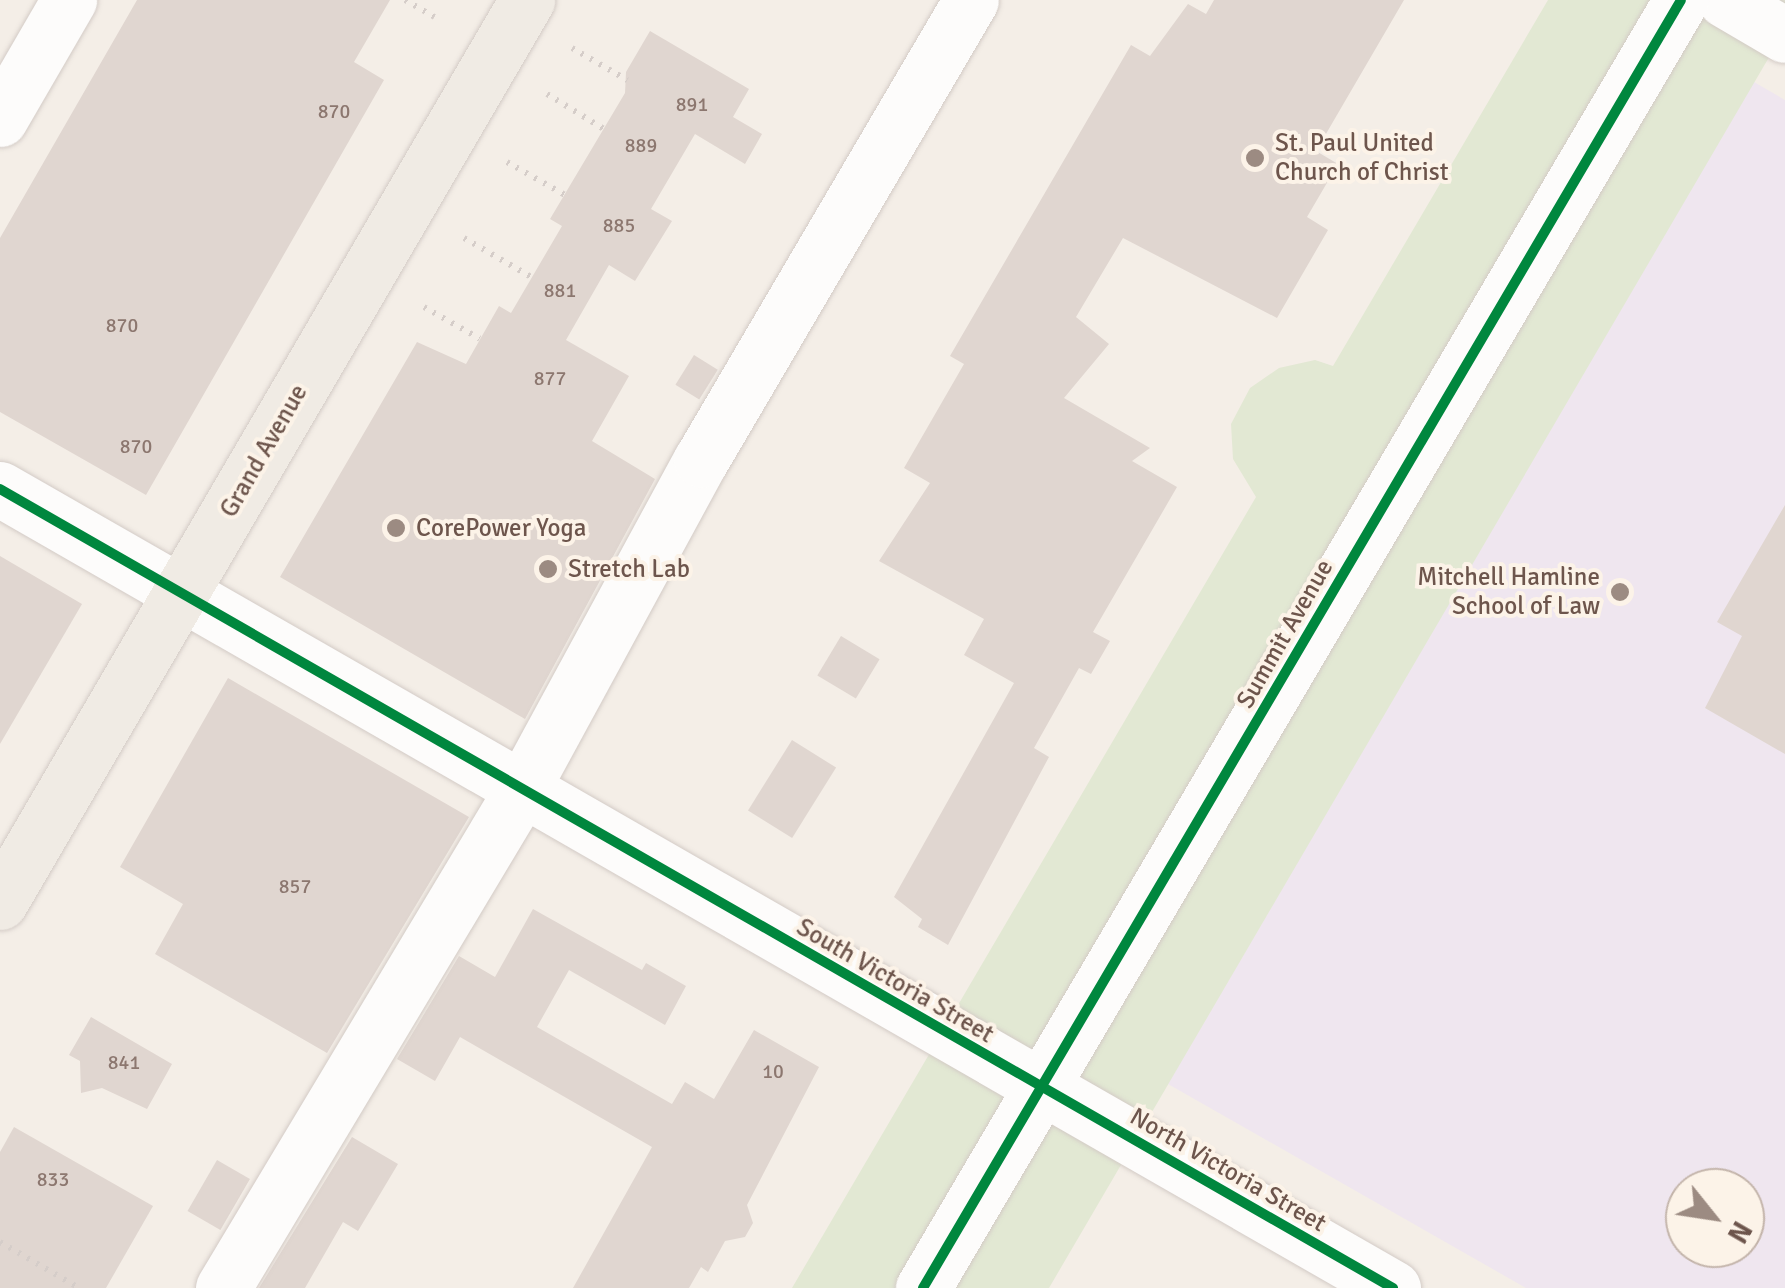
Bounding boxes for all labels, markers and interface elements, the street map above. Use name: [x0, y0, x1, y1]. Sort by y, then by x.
house number: 891: [676, 92, 708, 116]
house number: 870: [318, 99, 350, 123]
place label: St. Paul United Church of Christ: [1275, 129, 1449, 188]
house number: 889: [625, 133, 657, 157]
marker: St. Paul United Church of Christ: [1244, 147, 1266, 169]
house number: 885: [603, 213, 635, 237]
house number: 881: [544, 278, 576, 302]
house number: 870: [106, 313, 138, 337]
house number: 877: [534, 366, 566, 390]
street label: Grand Avenue: [214, 379, 314, 523]
house number: 870: [120, 434, 152, 458]
place label: CorePower Yoga: [416, 513, 586, 543]
marker: CorePower Yoga: [385, 517, 407, 539]
place label: Stretch Lab: [568, 554, 690, 584]
street label: Summit Avenue: [1230, 554, 1340, 714]
marker: Stretch Lab: [537, 558, 559, 580]
place label: Mitchell Hamline School of Law: [1417, 563, 1600, 622]
marker: Mitchell Hamline School of Law: [1609, 581, 1631, 603]
house number: 857: [279, 874, 311, 898]
street label: South Victoria Street: [791, 912, 999, 1050]
house number: 841: [108, 1050, 140, 1074]
house number: 10: [762, 1059, 784, 1083]
street label: North Victoria Street: [1124, 1102, 1332, 1238]
house number: 833: [37, 1167, 69, 1191]
north arrow: [1665, 1168, 1765, 1268]
text: N: [1720, 1215, 1759, 1249]

